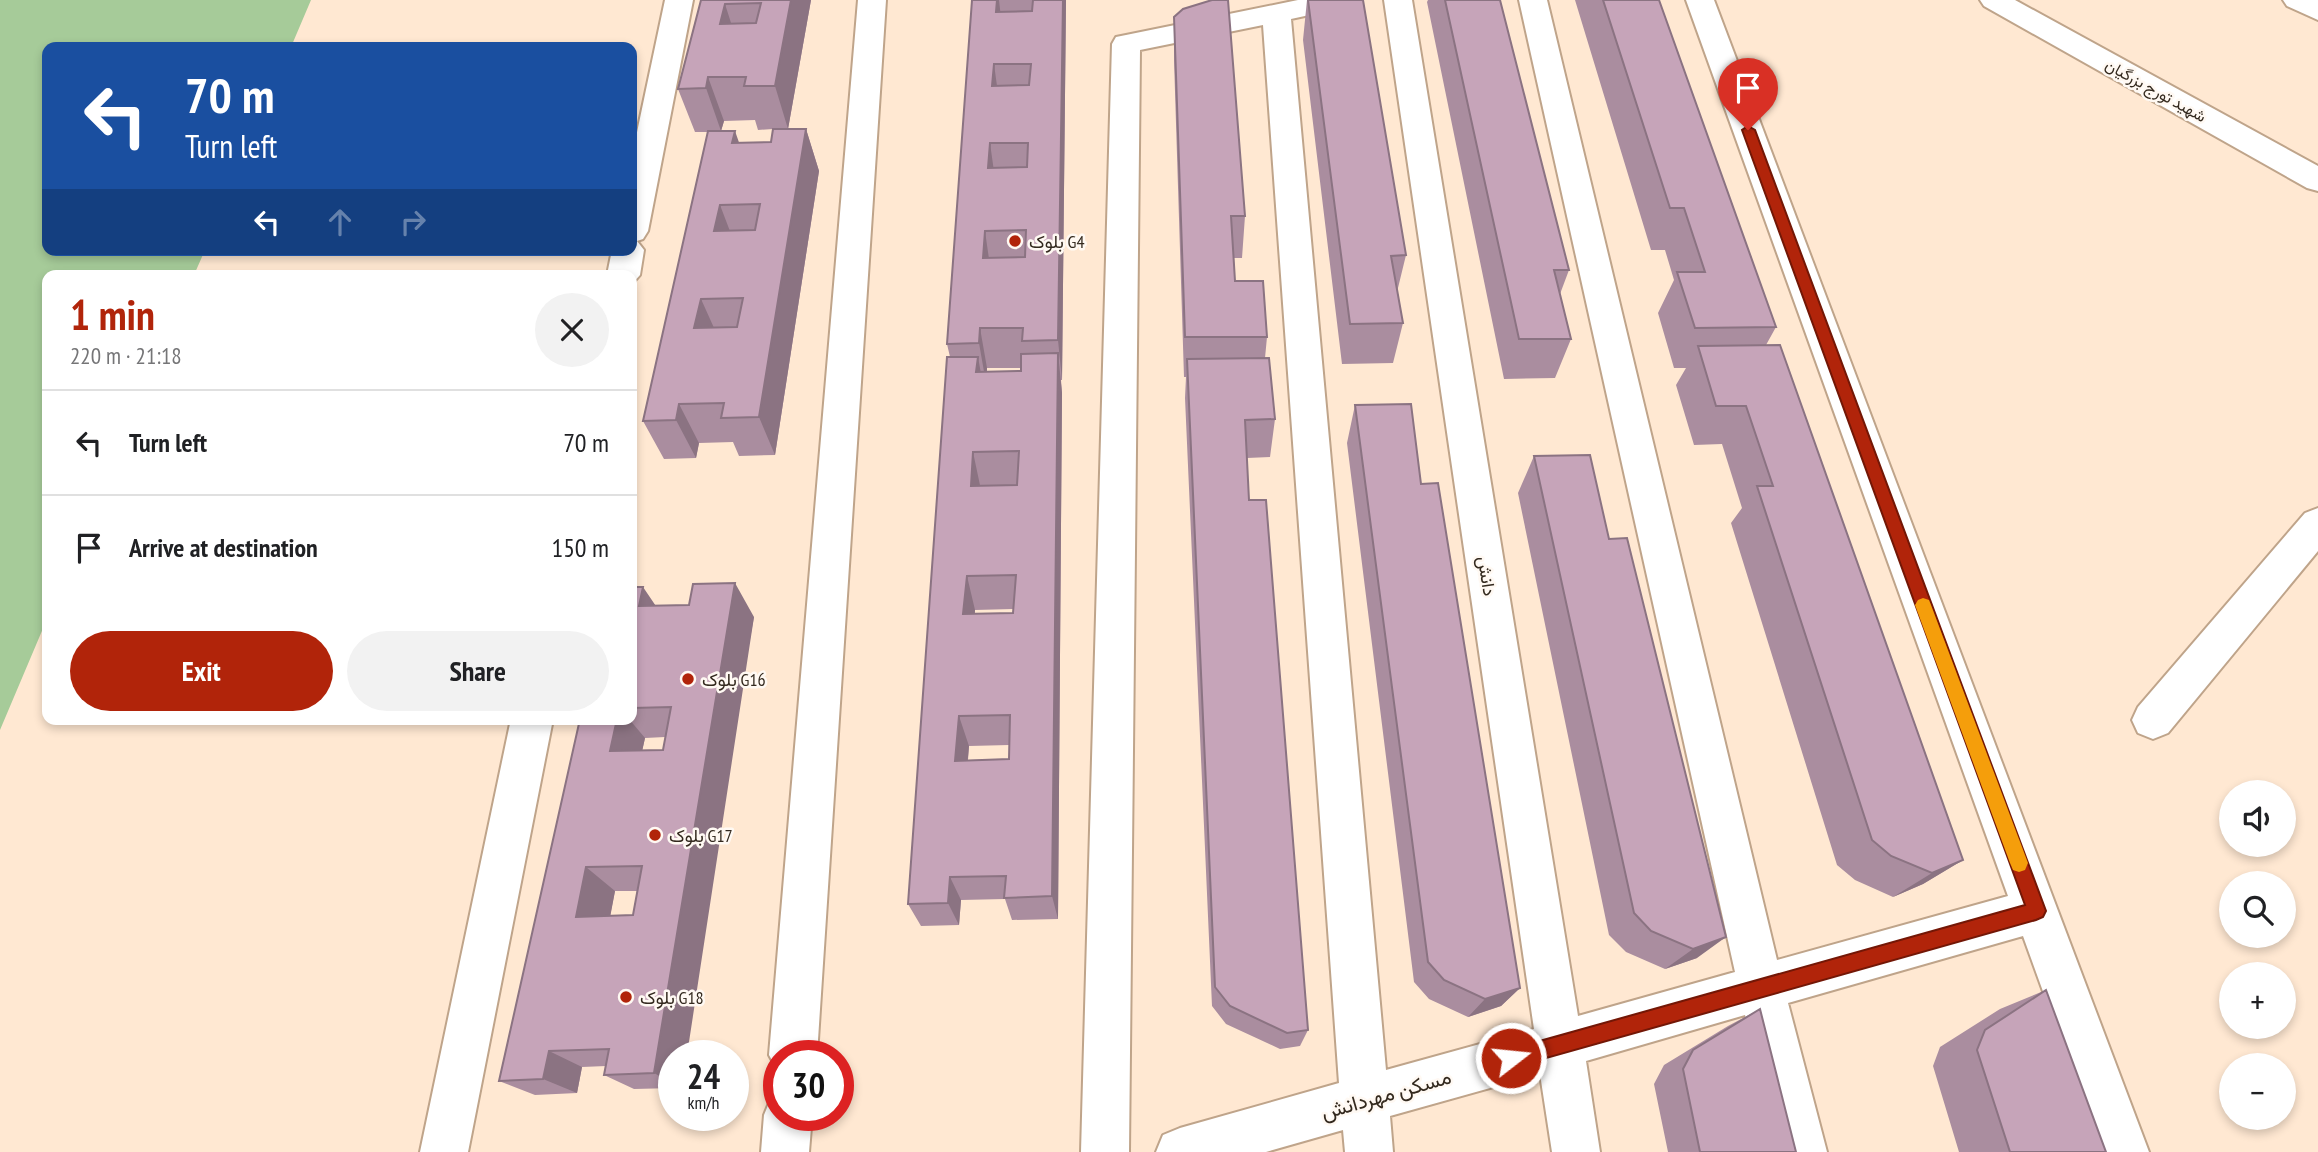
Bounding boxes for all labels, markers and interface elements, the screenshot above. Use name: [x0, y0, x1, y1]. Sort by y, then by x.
street label: شهید تورج بزرگیان: [2101, 54, 2210, 128]
pin: [1718, 58, 1778, 130]
text: 70 m: [185, 63, 274, 127]
icon: arrive: [1729, 69, 1767, 107]
icon: left: [70, 70, 161, 161]
text: Turn left: [185, 125, 277, 167]
icon: left: [248, 203, 286, 241]
icon: ahead: [321, 203, 359, 241]
icon: right: [394, 203, 432, 241]
place label: بلوک G4: [1029, 230, 1085, 253]
marker: بلوک G4: [1007, 233, 1023, 249]
text: 1 min: [70, 287, 155, 342]
button: close: [535, 293, 609, 367]
text: 220 m · 21:18: [70, 341, 182, 370]
icon: left: [70, 424, 108, 462]
text: Turn left: [129, 426, 207, 459]
text: 70 m: [563, 426, 609, 459]
icon: arrive: [70, 529, 108, 567]
text: Arrive at destination: [129, 531, 318, 564]
text: 150 m: [551, 531, 609, 564]
street label: دانش: [1472, 554, 1502, 598]
button: Exit: [70, 631, 333, 711]
button: Share: [347, 631, 609, 711]
place label: بلوک G16: [702, 668, 766, 691]
marker: بلوک G16: [680, 671, 696, 687]
map controls: [2219, 780, 2296, 1130]
button: sound: [2219, 780, 2296, 857]
place label: بلوک G17: [669, 824, 733, 847]
marker: بلوک G17: [647, 827, 663, 843]
button: search: [2219, 871, 2296, 948]
button: +: [2219, 962, 2296, 1039]
place label: بلوک G18: [640, 986, 704, 1009]
marker: بلوک G18: [618, 989, 634, 1005]
position arrow: [1474, 1021, 1548, 1095]
speed limit sign: 30: [763, 1040, 854, 1131]
text: 24: [687, 1053, 720, 1099]
button: −: [2219, 1053, 2296, 1130]
street label: مسکن مهردانش: [1318, 1063, 1454, 1125]
text: km/h: [688, 1091, 719, 1114]

